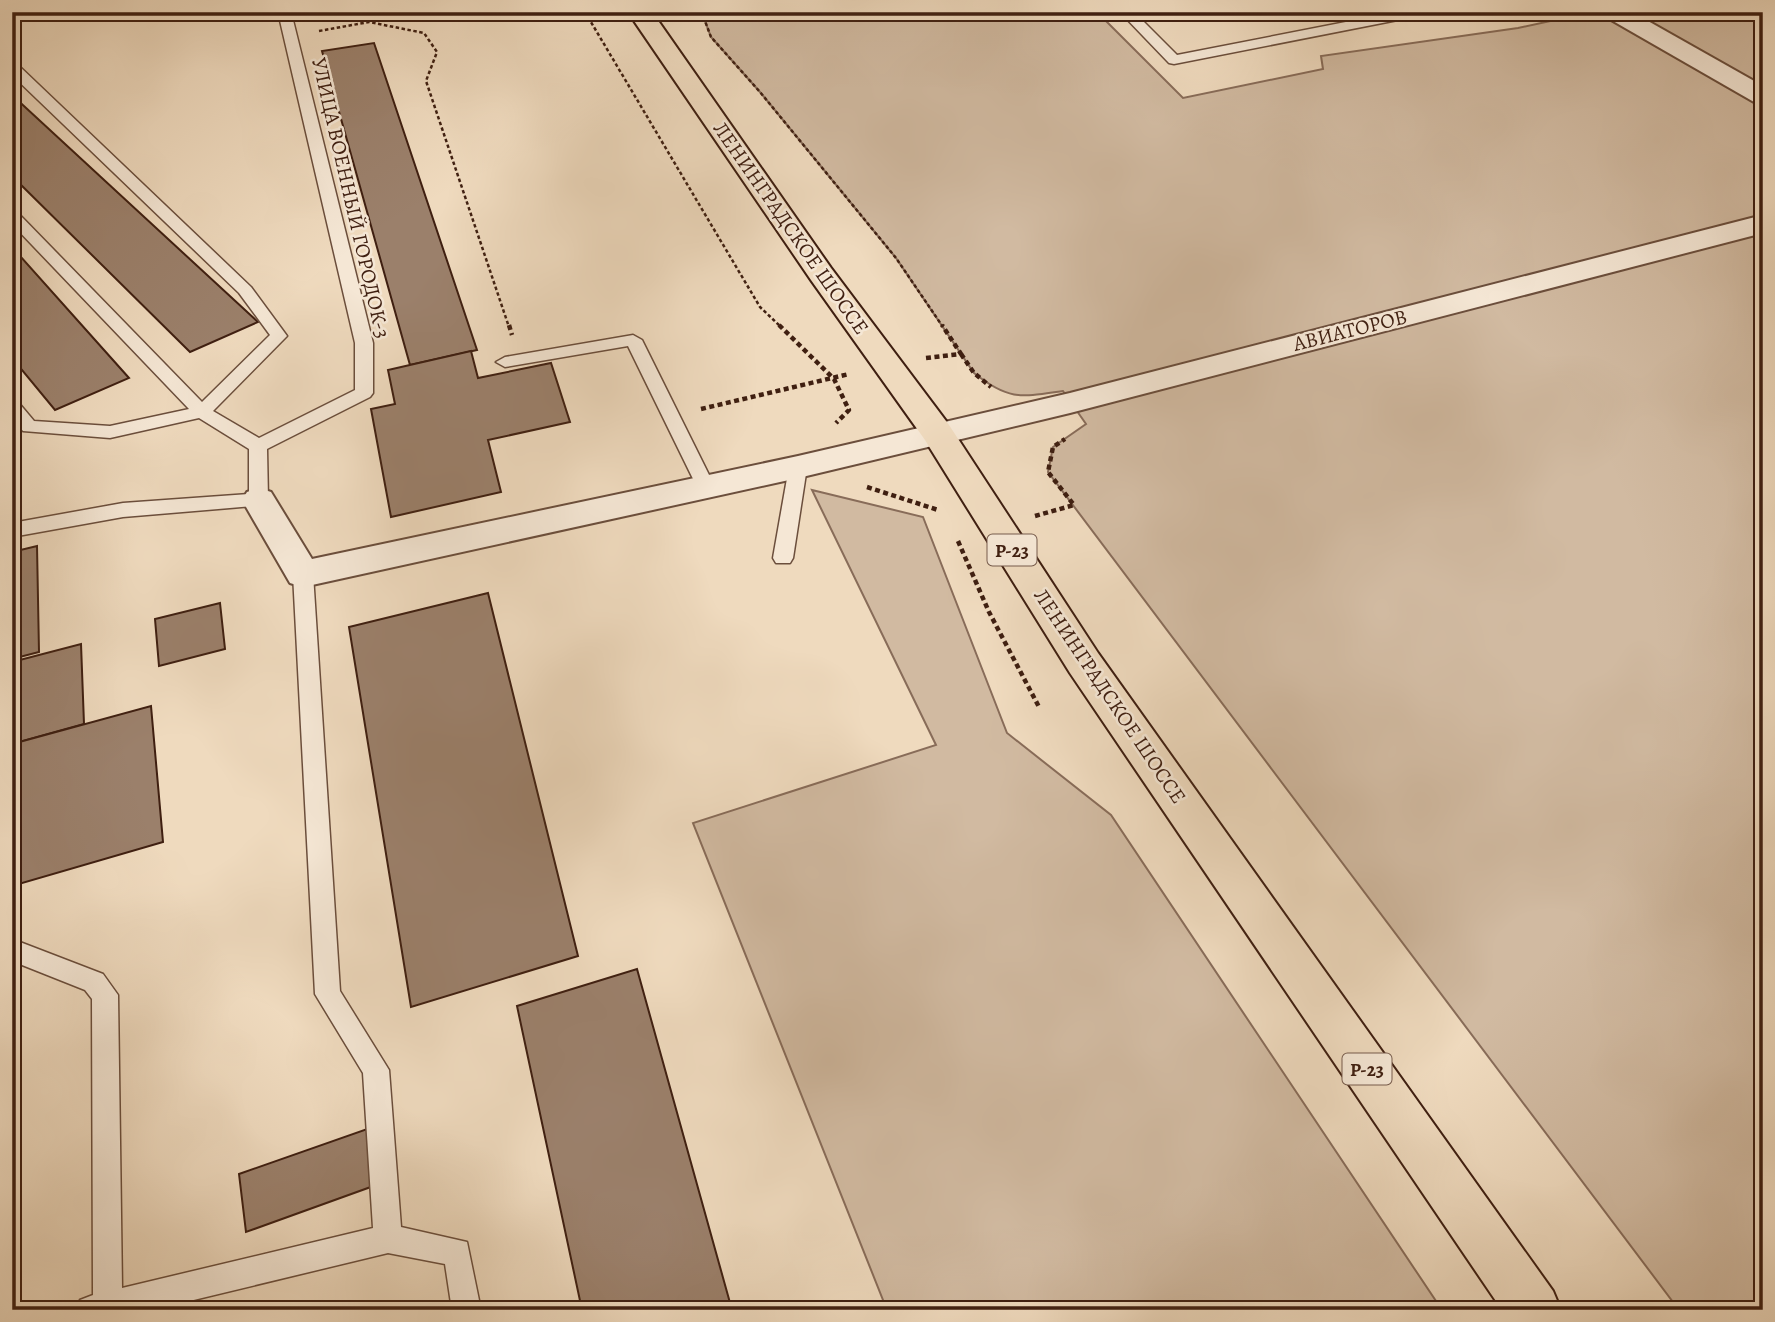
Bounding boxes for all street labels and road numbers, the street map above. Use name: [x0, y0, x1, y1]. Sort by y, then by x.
street label: УЛИЦА ВОЕННЫЙ ГОРОДОК-3: [305, 55, 397, 341]
street label: ЛЕНИНГРАДСКОЕ ШОССЕ: [707, 116, 875, 340]
street label: АВИАТОРОВ: [1289, 302, 1410, 358]
road number: Р-23: [988, 534, 1036, 566]
street label: ЛЕНИНГРАДСКОЕ ШОССЕ: [1027, 583, 1193, 809]
road number: Р-23: [1342, 1054, 1392, 1084]

